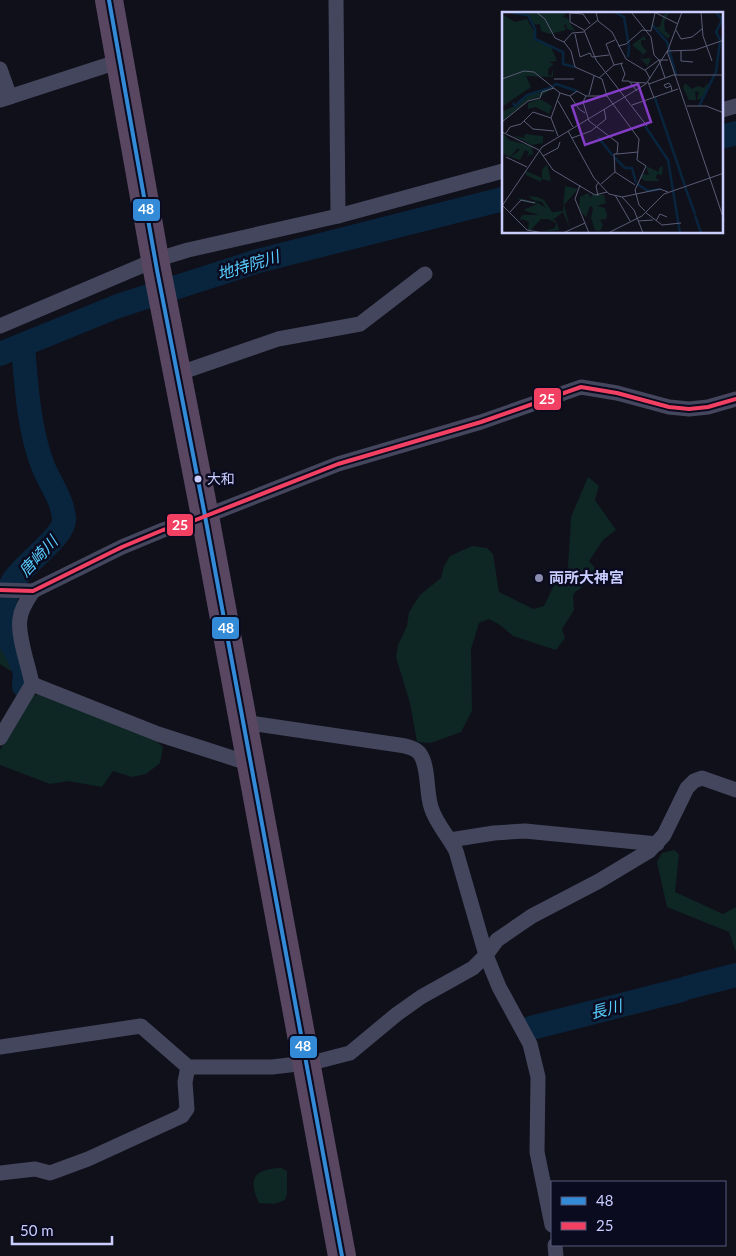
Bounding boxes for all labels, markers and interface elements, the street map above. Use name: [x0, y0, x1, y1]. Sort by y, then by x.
inset map: [502, 12, 724, 234]
line badge: 48: [132, 198, 161, 222]
text: 48: [138, 200, 154, 217]
water label: 地持院川: [214, 245, 283, 283]
line badge: 25: [533, 387, 562, 411]
text: 25: [539, 390, 555, 407]
place label: 大和: [207, 470, 235, 487]
marker: 大和: [193, 474, 203, 484]
line badge: 25: [166, 513, 194, 537]
text: 25: [172, 516, 188, 533]
water label: 唐崎川: [14, 530, 62, 580]
place label: 両所大神宮: [549, 568, 624, 586]
marker: 両所大神宮: [533, 572, 545, 584]
line badge: 48: [211, 616, 240, 640]
text: 48: [218, 619, 234, 636]
water label: 長川: [588, 995, 626, 1022]
line badge: 48: [289, 1035, 318, 1059]
text: 48: [295, 1037, 311, 1054]
legend: [551, 1181, 726, 1246]
text: 48: [596, 1191, 613, 1209]
scale bar: [12, 1214, 112, 1246]
text: 25: [596, 1216, 613, 1234]
text: 50 m: [20, 1221, 54, 1239]

